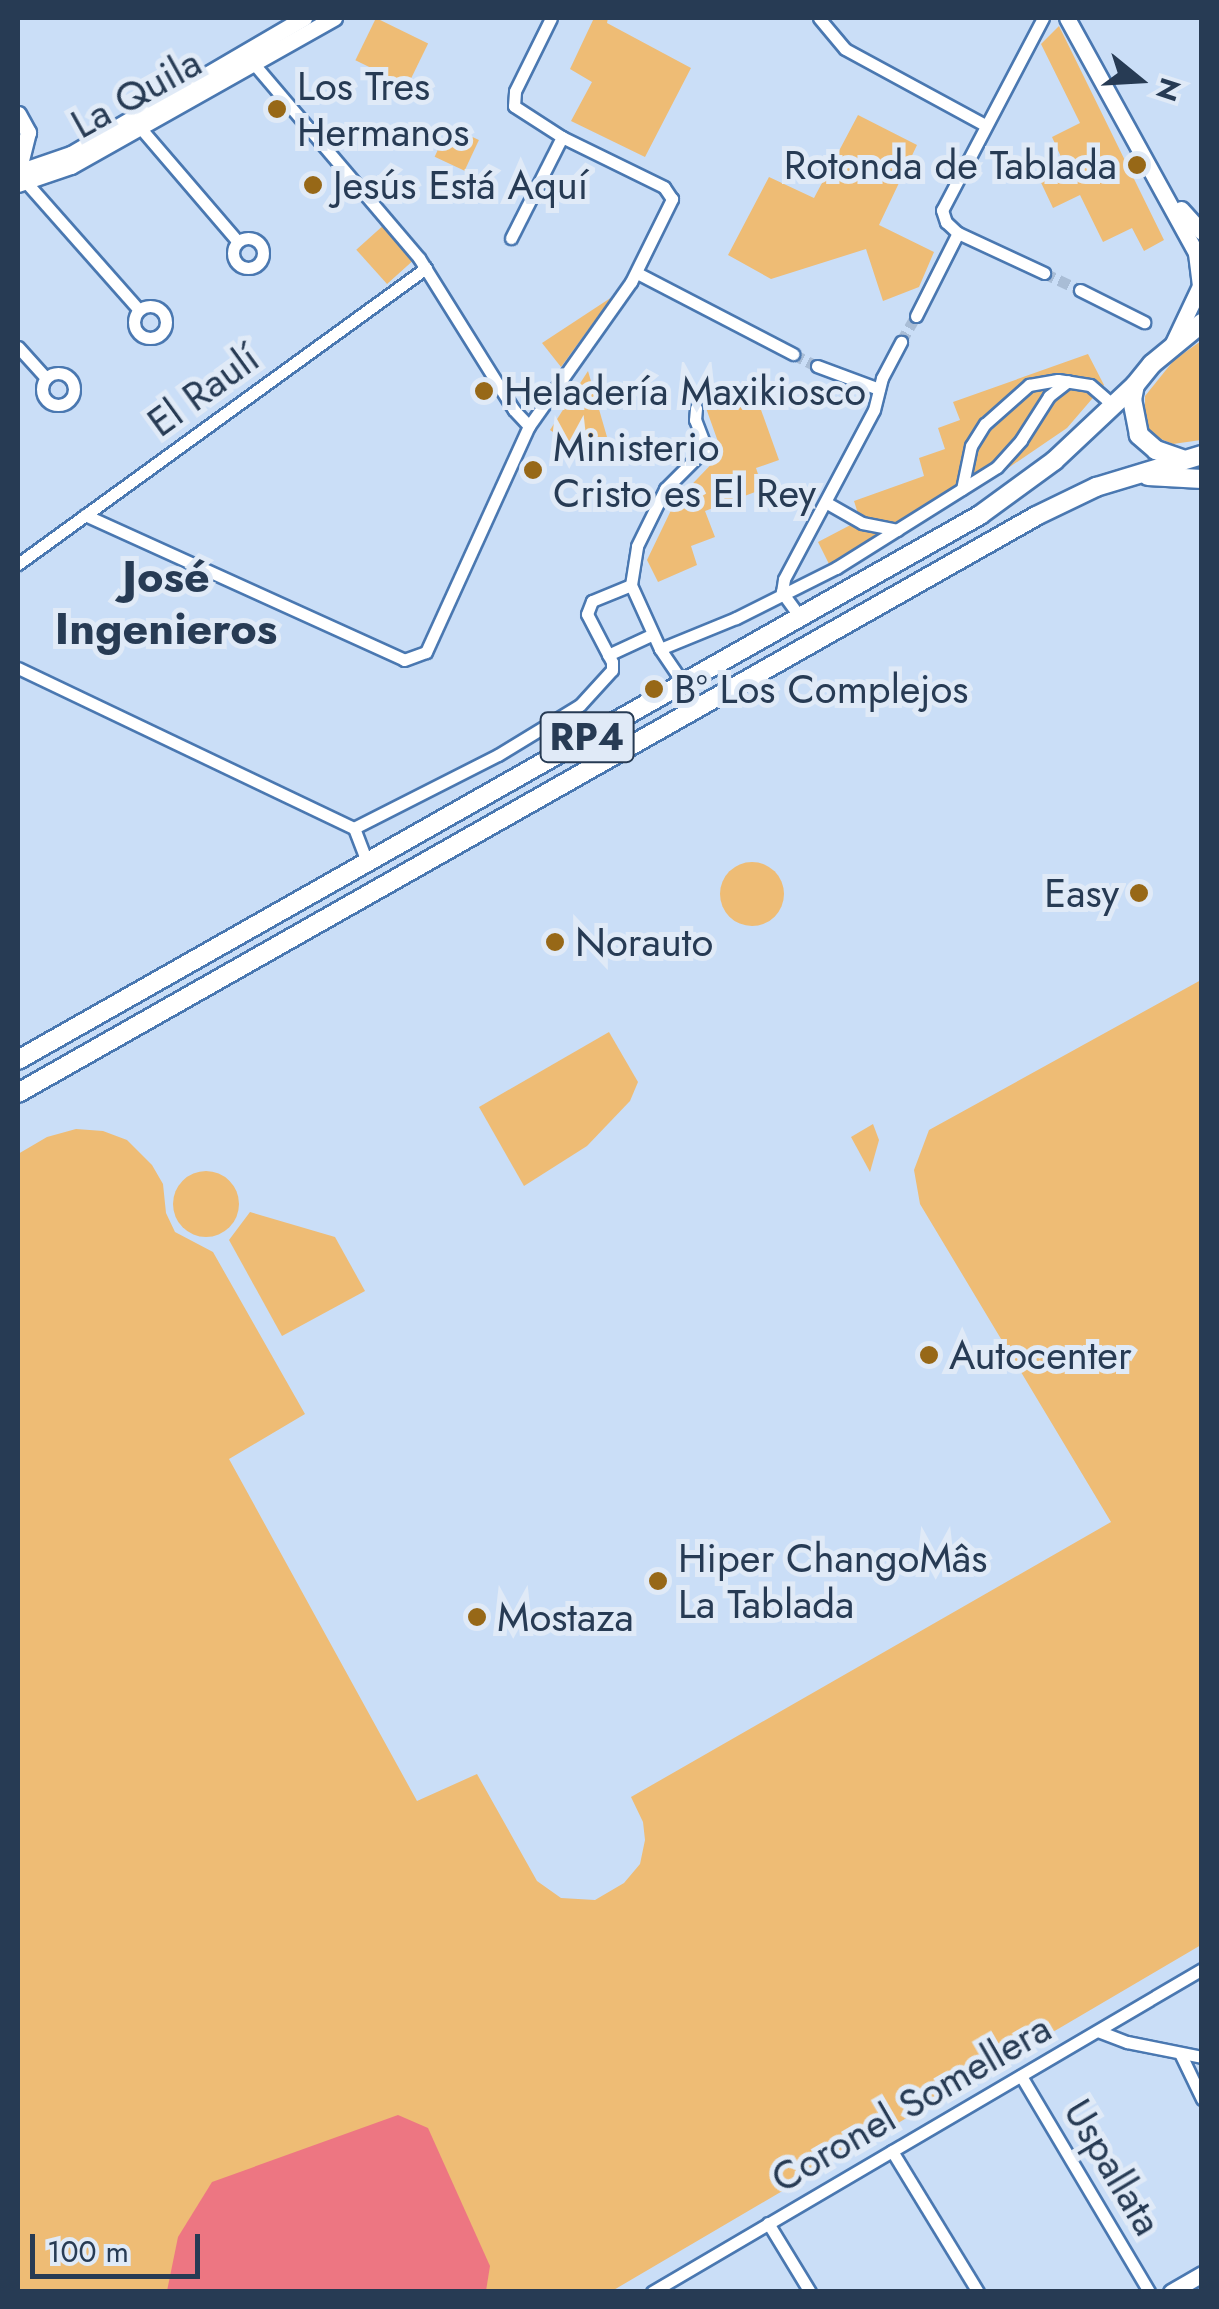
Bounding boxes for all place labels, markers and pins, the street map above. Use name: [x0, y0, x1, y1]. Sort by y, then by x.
place label: Los Tres Hermanos: [297, 62, 469, 156]
marker: Los Tres Hermanos: [266, 98, 288, 120]
place label: Rotonda de Tablada: [784, 141, 1117, 189]
marker: Rotonda de Tablada: [1126, 154, 1148, 176]
place label: Jesús Está Aquí: [333, 161, 588, 209]
marker: Jesús Está Aquí: [302, 174, 324, 196]
place label: Heladería Maxikiosco: [504, 367, 866, 415]
marker: Heladería Maxikiosco: [473, 380, 495, 402]
place label: Ministerio Cristo es El Rey: [553, 423, 816, 517]
marker: Ministerio Cristo es El Rey: [522, 459, 544, 481]
place label: Bº Los Complejos: [674, 665, 968, 713]
marker: Bº Los Complejos: [643, 678, 665, 700]
place label: Easy: [1044, 869, 1119, 917]
marker: Easy: [1128, 882, 1150, 904]
place label: Norauto: [575, 918, 713, 966]
marker: Norauto: [544, 931, 566, 953]
place label: Autocenter: [949, 1331, 1132, 1379]
marker: Autocenter: [918, 1344, 940, 1366]
place label: Hiper ChangoMâs La Tablada: [678, 1534, 987, 1628]
marker: Hiper ChangoMâs La Tablada: [647, 1570, 669, 1592]
place label: Mostaza: [497, 1593, 634, 1641]
marker: Mostaza: [466, 1606, 488, 1628]

